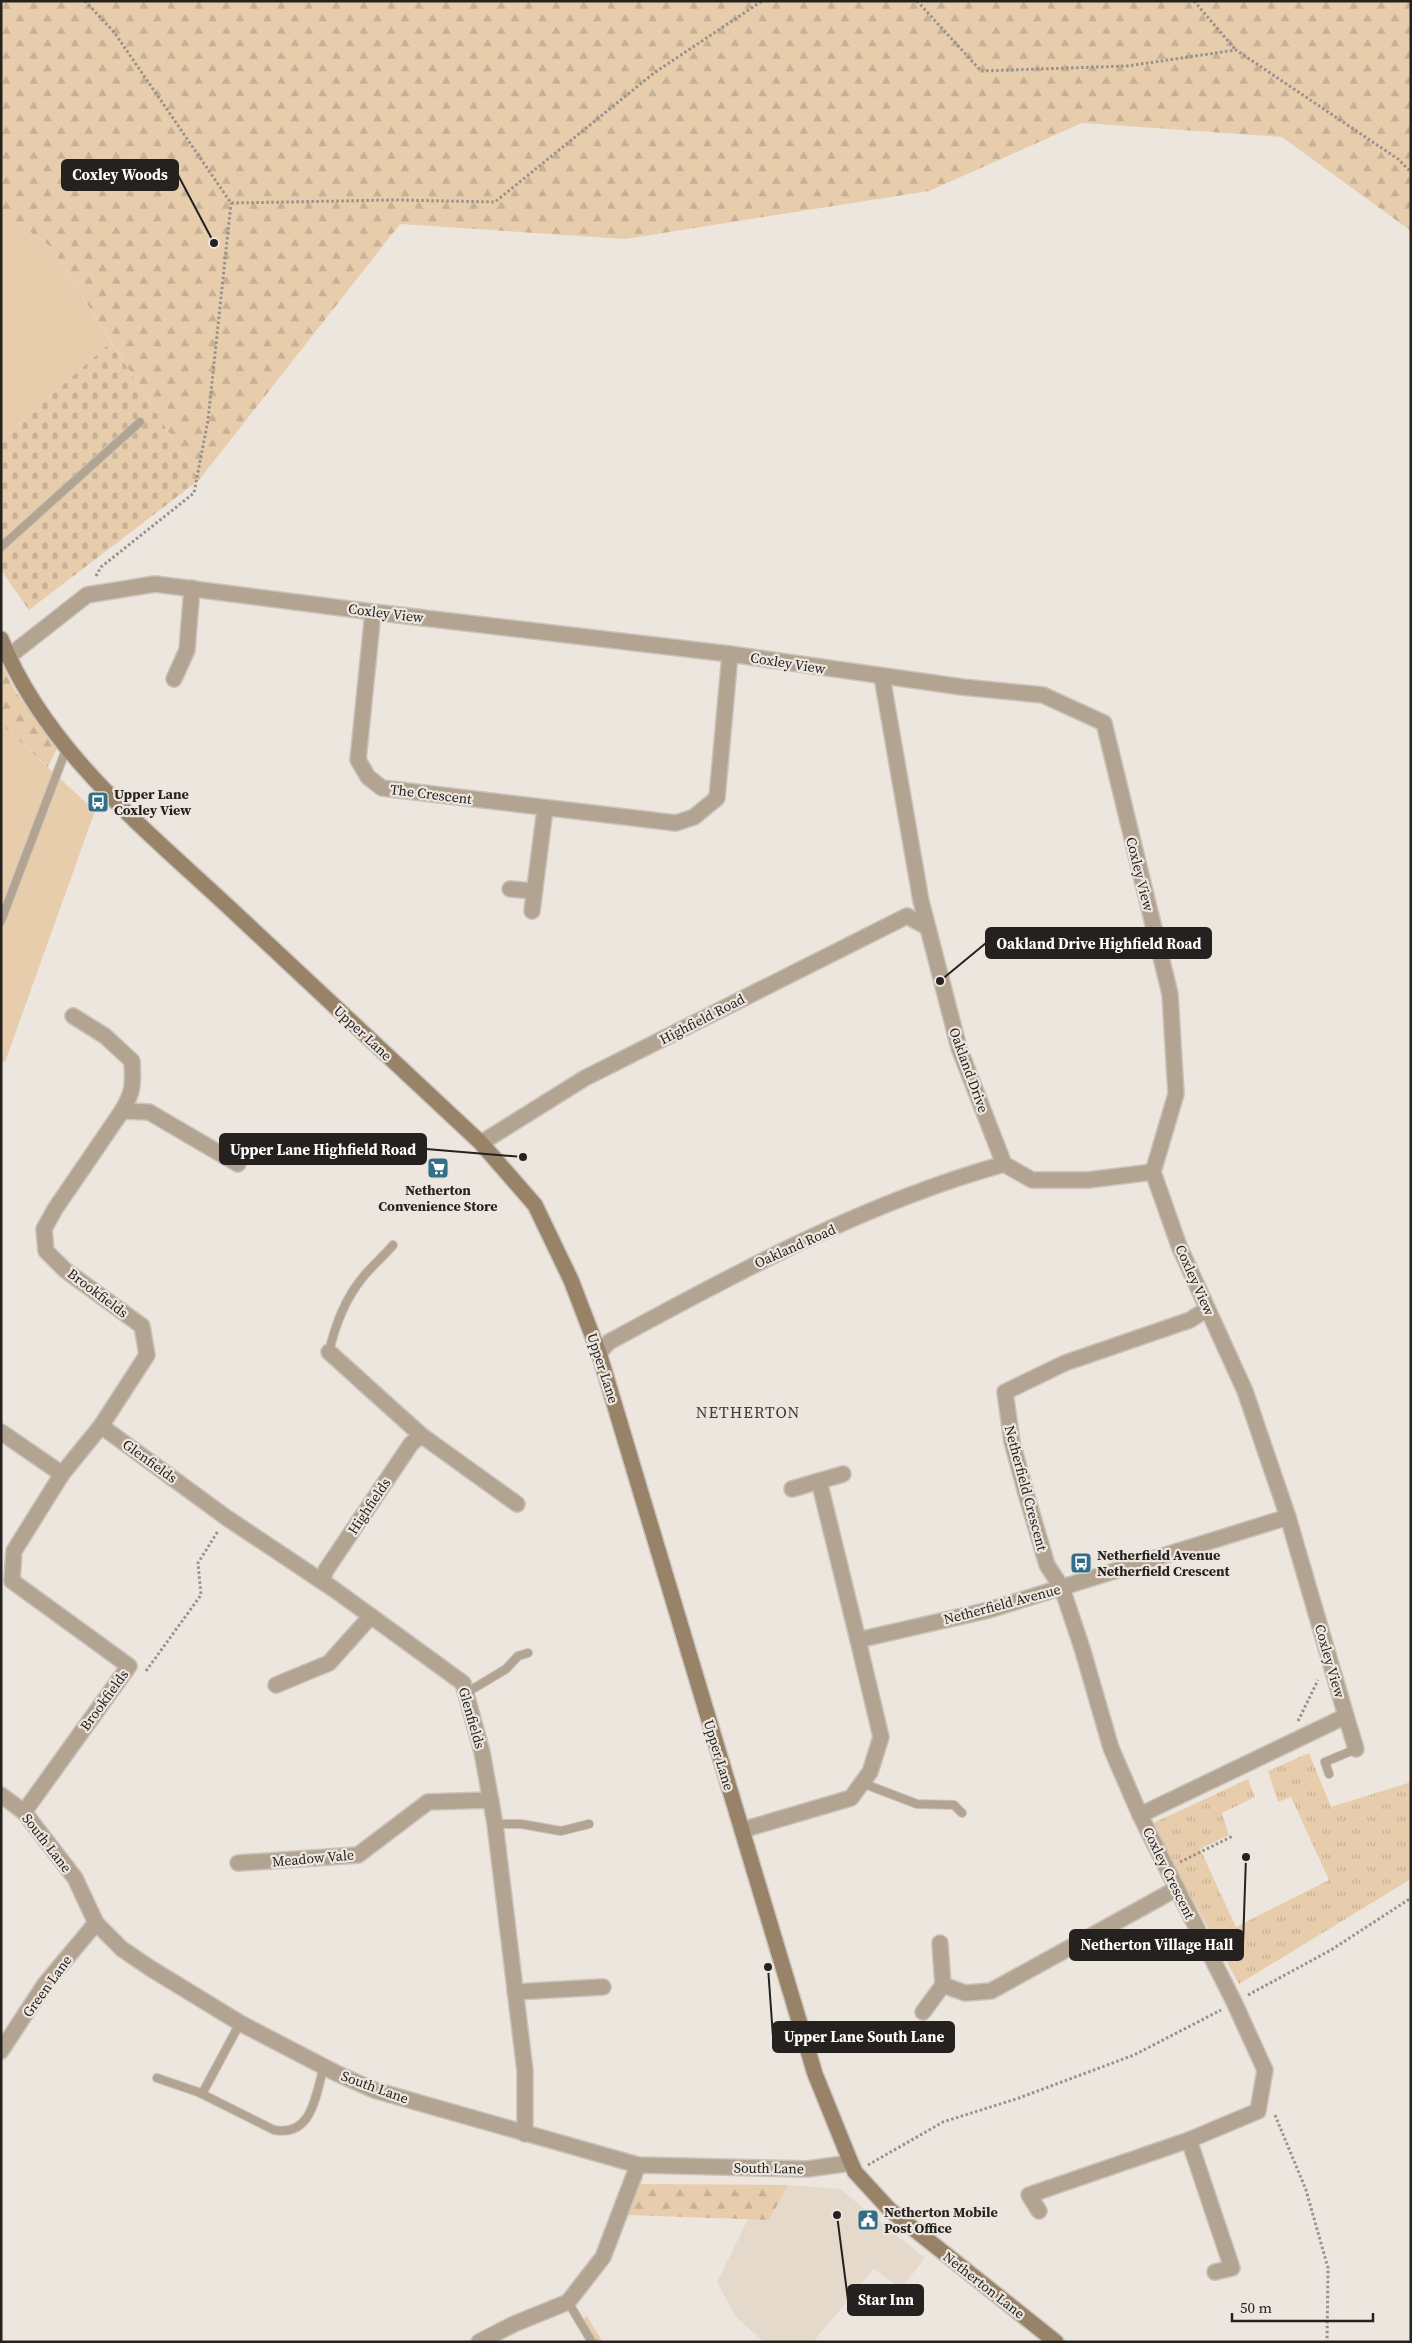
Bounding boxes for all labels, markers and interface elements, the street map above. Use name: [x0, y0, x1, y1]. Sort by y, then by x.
callout: Coxley Woods: [62, 160, 178, 190]
text: Coxley Woods: [72, 164, 168, 185]
street label: Coxley View: [347, 598, 425, 628]
street label: Coxley View: [749, 647, 827, 679]
street label: The Crescent: [389, 779, 473, 809]
place label: Upper Lane Coxley View: [114, 784, 191, 820]
bus stop icon: Upper Lane Coxley View: [86, 790, 110, 814]
street label: Coxley View: [1121, 835, 1159, 913]
callout: Oakland Drive Highfield Road: [986, 928, 1211, 958]
text: Oakland Drive Highfield Road: [997, 933, 1202, 954]
street label: Highfield Road: [656, 989, 748, 1049]
street label: Upper Lane: [329, 1001, 397, 1065]
street label: Oakland Drive: [944, 1025, 994, 1115]
callout: Upper Lane Highfield Road: [220, 1134, 426, 1164]
text: Upper Lane Highfield Road: [230, 1139, 416, 1160]
supermarket icon: Netherton Convenience Store: [426, 1156, 450, 1180]
place label: Netherton Convenience Store: [378, 1180, 498, 1216]
street label: Oakland Road: [751, 1219, 839, 1273]
street label: Coxley View: [1170, 1241, 1220, 1319]
street label: Brookfields: [64, 1264, 132, 1322]
street label: Upper Lane: [582, 1330, 624, 1406]
district label: NETHERTON: [696, 1401, 800, 1423]
street label: Netherfield Crescent: [1000, 1423, 1052, 1553]
street label: Glenfields: [119, 1434, 181, 1488]
street label: Highfields: [343, 1474, 395, 1538]
place label: Netherfield Avenue Netherfield Crescent: [1097, 1545, 1231, 1581]
bus stop icon: Netherfield Avenue Netherfield Crescent: [1069, 1551, 1093, 1575]
street label: Netherfield Avenue: [941, 1579, 1063, 1629]
street label: Coxley View: [1310, 1622, 1350, 1700]
street label: Brookfields: [75, 1665, 133, 1735]
street label: Glenfields: [454, 1685, 490, 1751]
street label: Upper Lane: [699, 1717, 739, 1793]
street label: South Lane: [18, 1809, 76, 1877]
street label: Coxley Crescent: [1138, 1824, 1200, 1923]
street label: Meadow Vale: [271, 1844, 355, 1872]
callout: Netherton Village Hall: [1070, 1930, 1243, 1960]
text: Netherton Village Hall: [1081, 1934, 1234, 1955]
street label: Green Lane: [18, 1951, 76, 2021]
callout: Upper Lane South Lane: [773, 2022, 954, 2052]
text: Upper Lane South Lane: [784, 2026, 945, 2047]
street label: South Lane: [339, 2066, 411, 2108]
street label: South Lane: [734, 2157, 804, 2179]
place label: Netherton Mobile Post Office: [884, 2202, 998, 2238]
public building icon: Netherton Mobile Post Office: [856, 2208, 880, 2232]
street label: Netherton Lane: [939, 2247, 1029, 2323]
callout: Star Inn: [848, 2285, 923, 2315]
text: Star Inn: [858, 2289, 914, 2310]
scale bar: [1232, 2290, 1373, 2322]
text: 50 m: [1240, 2297, 1272, 2318]

